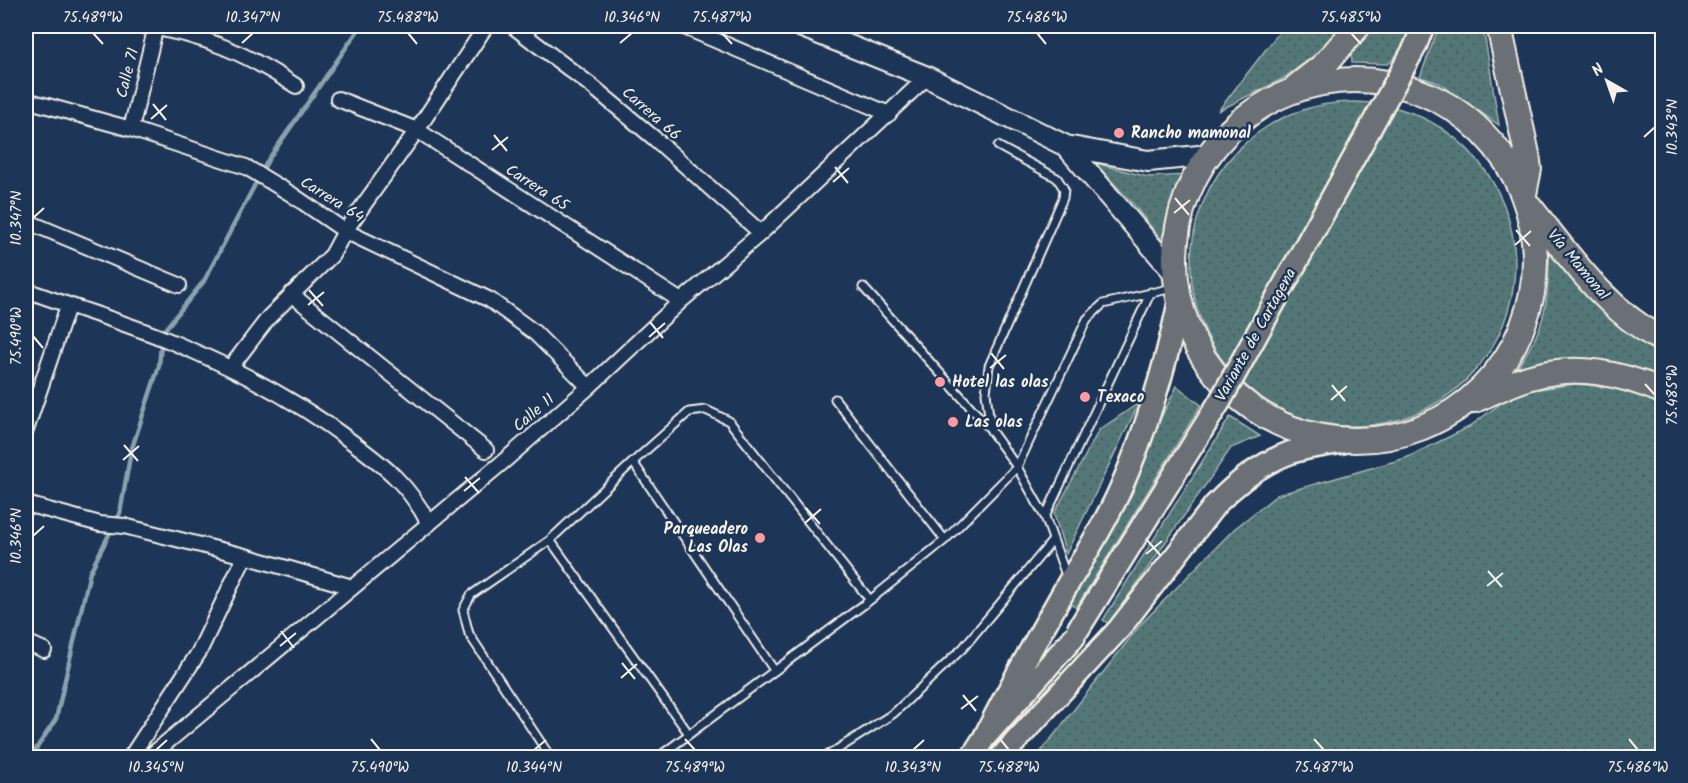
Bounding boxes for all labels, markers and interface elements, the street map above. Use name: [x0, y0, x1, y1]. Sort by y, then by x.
text: 75.489°W: [63, 6, 123, 30]
text: 10.347°N: [226, 6, 280, 30]
text: 75.488°W: [377, 6, 439, 30]
text: 10.346°N: [604, 6, 660, 30]
text: 75.487°W: [692, 6, 752, 30]
text: 75.486°W: [1007, 6, 1068, 30]
text: 75.485°W: [1321, 6, 1382, 30]
street label: Calle 71: [110, 45, 146, 101]
north arrow: [1577, 51, 1637, 111]
text: N: [1586, 58, 1610, 83]
street label: Carrera 66: [616, 81, 686, 147]
text: 10.343°N: [1661, 99, 1685, 155]
place label: Rancho mamonal: [1131, 121, 1252, 146]
marker: Rancho mamonal: [1112, 126, 1126, 140]
street label: Carrera 65: [500, 158, 575, 219]
street label: Carrera 64: [295, 170, 369, 230]
text: 10.347°N: [5, 191, 29, 245]
street label: Vía Mamonal: [1541, 224, 1615, 306]
street label: Variante de Cartagena: [1209, 264, 1303, 406]
text: 75.490°W: [5, 307, 29, 365]
text: 75.485°W: [1661, 364, 1685, 425]
place label: Hotel las olas: [952, 370, 1049, 395]
marker: Hotel las olas: [933, 375, 947, 389]
place label: Texaco: [1097, 385, 1144, 410]
street label: Calle 11: [507, 388, 561, 438]
marker: Texaco: [1078, 390, 1092, 404]
place label: Las olas: [965, 410, 1023, 435]
marker: Las olas: [946, 415, 960, 429]
text: 10.346°N: [5, 508, 29, 564]
place label: Parqueadero Las Olas: [664, 517, 749, 560]
marker: Parqueadero Las Olas: [753, 531, 767, 545]
text: 10.345°N: [128, 756, 184, 780]
text: 75.490°W: [351, 756, 409, 780]
text: 10.344°N: [506, 756, 562, 780]
text: 75.489°W: [665, 756, 725, 780]
text: 10.343°N: [885, 756, 941, 780]
text: 75.488°W: [978, 756, 1040, 780]
text: 75.487°W: [1294, 756, 1354, 780]
text: 75.486°W: [1608, 756, 1669, 780]

